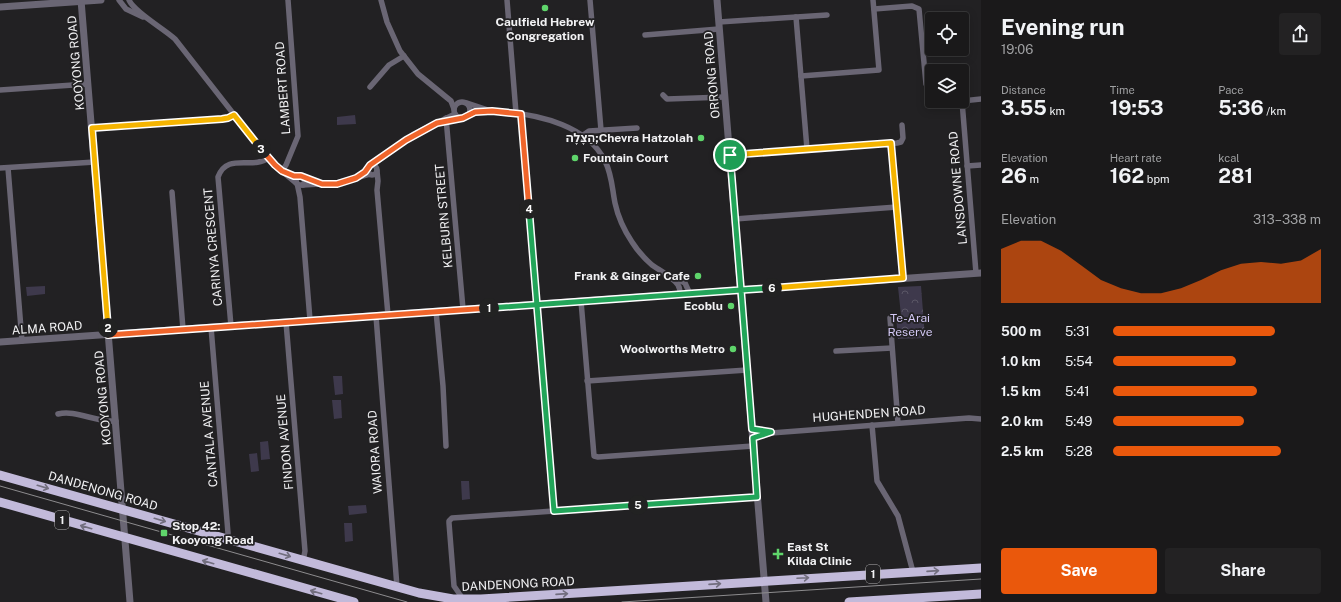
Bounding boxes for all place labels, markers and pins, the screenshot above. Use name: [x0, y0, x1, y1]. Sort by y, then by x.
marker: Caulfield Hebrew Congregation: [540, 3, 550, 13]
place label: Caulfield Hebrew Congregation: [496, 15, 595, 43]
place label: הַצָּלָה;Chevra Hatzolah: [566, 131, 693, 146]
marker: הַצָּלָה;Chevra Hatzolah: [696, 133, 706, 143]
pin: [713, 138, 747, 172]
pin: 3: [251, 139, 271, 159]
place label: Fountain Court: [583, 151, 668, 165]
marker: Fountain Court: [570, 153, 580, 163]
pin: 4: [519, 199, 539, 219]
place label: Frank & Ginger Cafe: [574, 269, 690, 283]
marker: Frank & Ginger Cafe: [693, 271, 703, 281]
pin: 6: [762, 278, 782, 298]
pin: 1: [479, 298, 499, 318]
place label: Ecoblu: [684, 299, 723, 313]
marker: Ecoblu: [726, 301, 736, 311]
pin: 2: [98, 318, 118, 338]
place label: Woolworths Metro: [620, 342, 725, 356]
marker: Woolworths Metro: [728, 344, 738, 354]
pin: 5: [628, 495, 648, 515]
place label: Stop 42: Kooyong Road: [172, 519, 254, 547]
marker: Stop 42: Kooyong Road: [159, 528, 169, 538]
place label: East St Kilda Clinic: [787, 540, 852, 568]
marker: East St Kilda Clinic: [772, 548, 784, 560]

